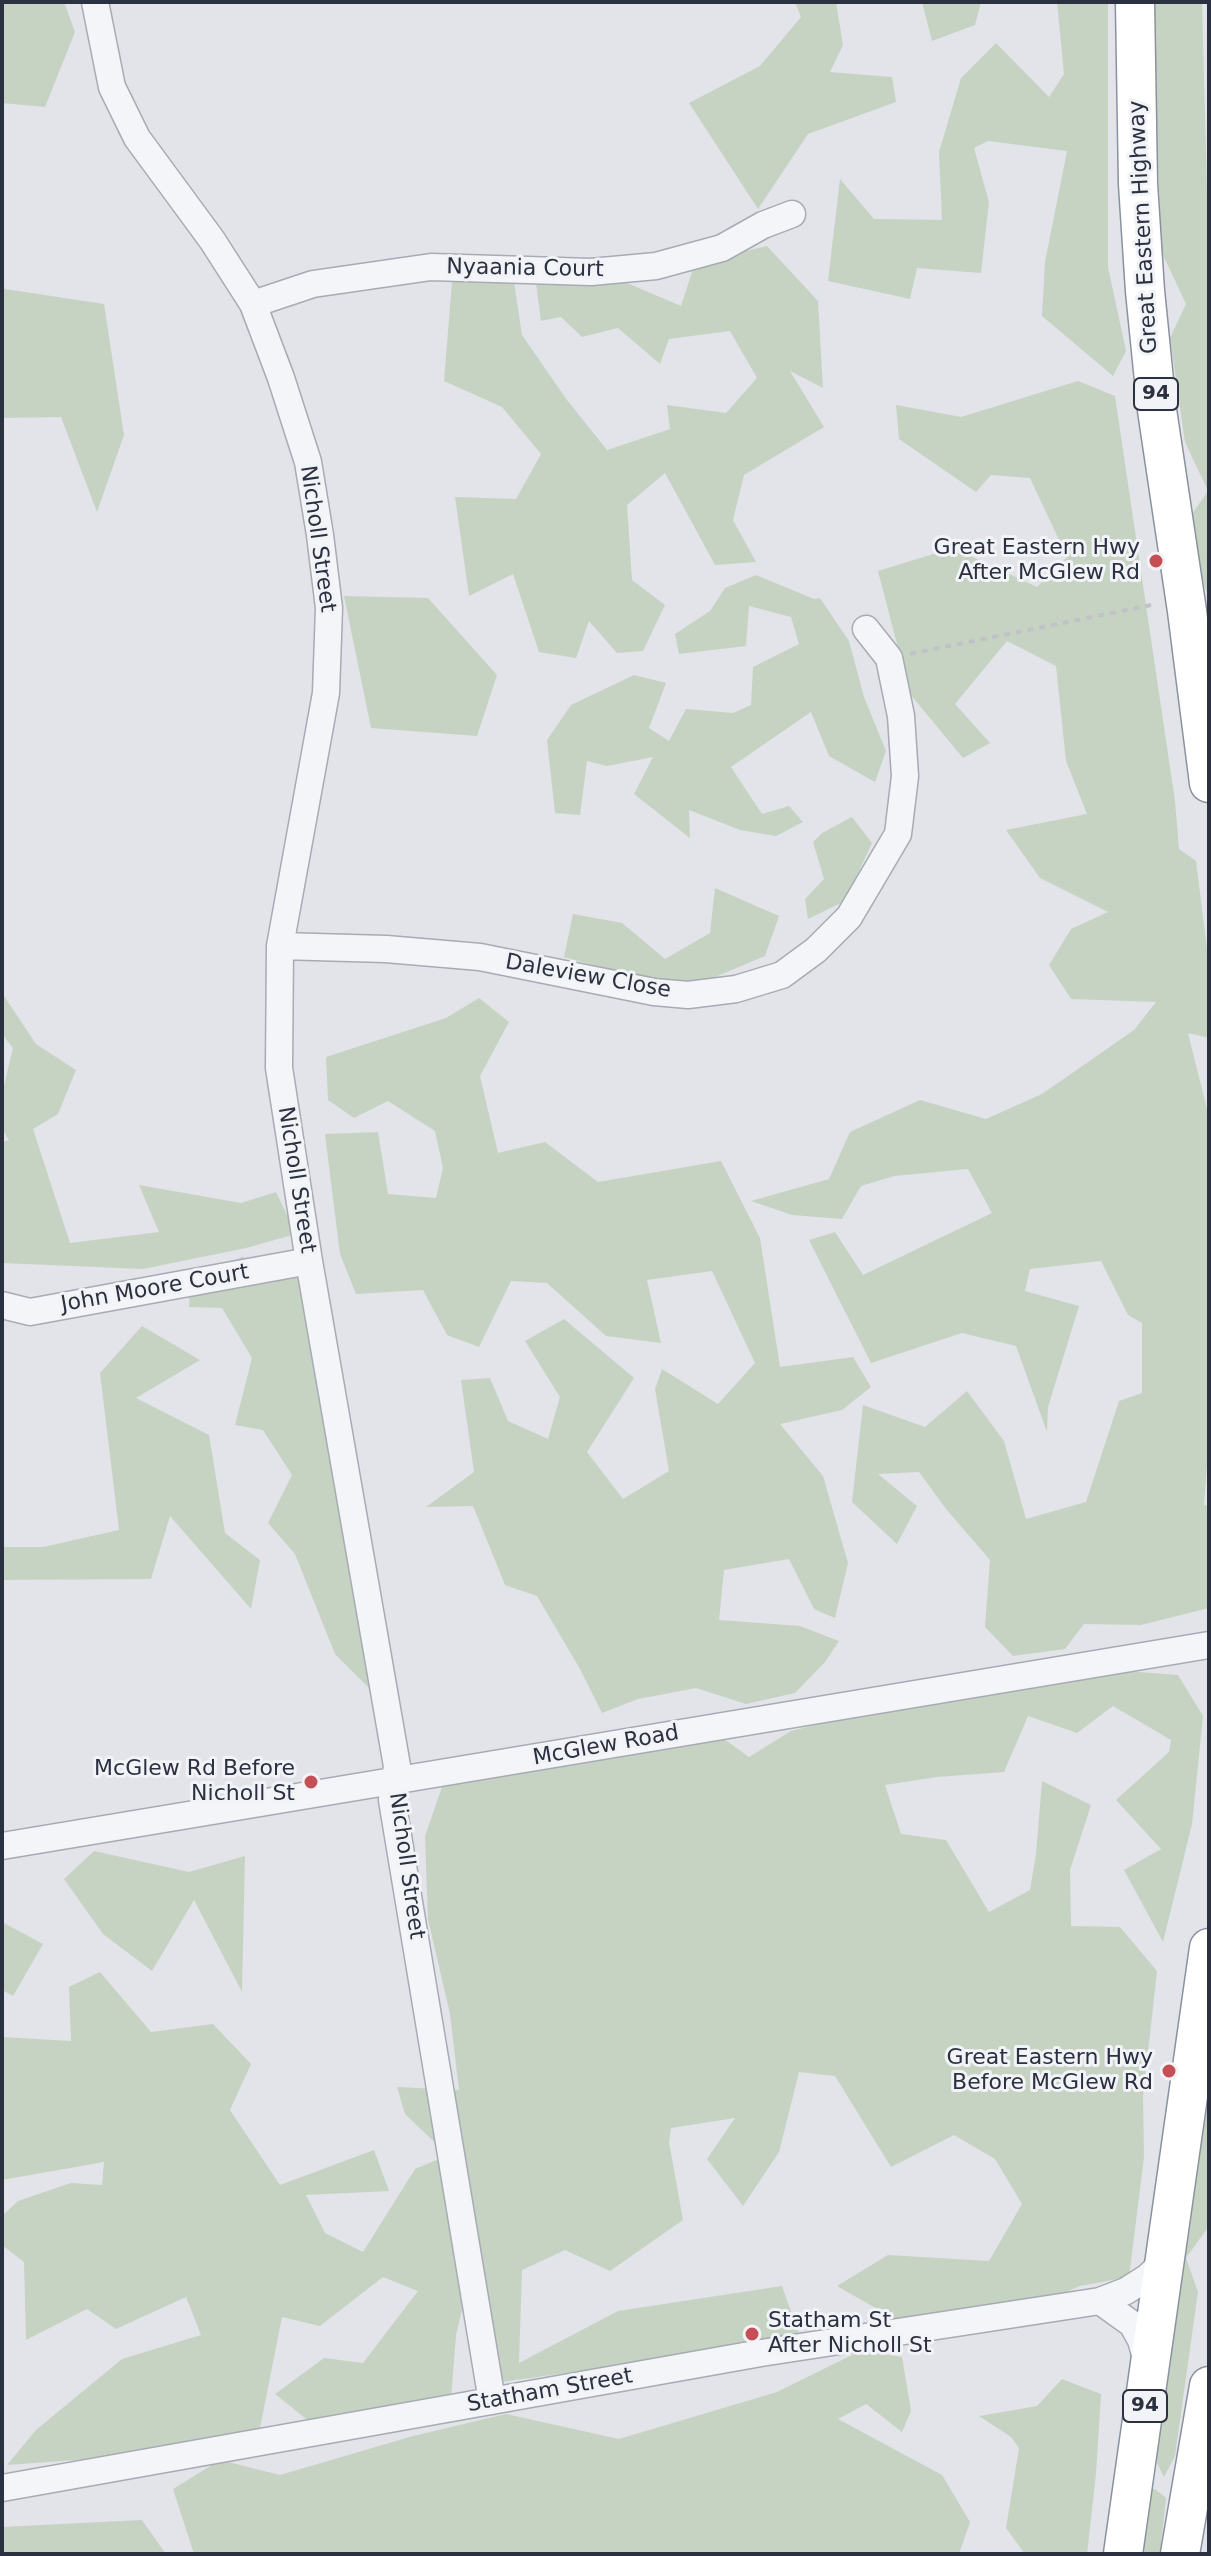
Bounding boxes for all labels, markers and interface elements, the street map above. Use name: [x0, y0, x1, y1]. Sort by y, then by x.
street label: Great Eastern Highway: [1124, 100, 1164, 354]
street label: Nyaania Court: [446, 254, 604, 284]
road number: 94: [1134, 378, 1178, 410]
street label: Nicholl Street: [294, 464, 340, 614]
place label: Great Eastern Hwy After McGlew Rd: [934, 535, 1140, 586]
marker: Great Eastern Hwy After McGlew Rd: [1147, 552, 1165, 570]
street label: Daleview Close: [503, 949, 673, 1005]
street label: Nicholl Street: [271, 1105, 321, 1255]
street label: John Moore Court: [59, 1259, 251, 1319]
street label: McGlew Road: [531, 1720, 681, 1772]
place label: McGlew Rd Before Nicholl St: [94, 1756, 295, 1808]
marker: McGlew Rd Before Nicholl St: [302, 1773, 320, 1791]
street label: Nicholl Street: [383, 1791, 429, 1941]
place label: Great Eastern Hwy Before McGlew Rd: [947, 2045, 1153, 2096]
marker: Great Eastern Hwy Before McGlew Rd: [1160, 2062, 1178, 2080]
place label: Statham St After Nicholl St: [768, 2308, 932, 2360]
marker: Statham St After Nicholl St: [743, 2325, 761, 2343]
street label: Statham Street: [465, 2363, 635, 2419]
road number: 94: [1123, 2390, 1167, 2422]

